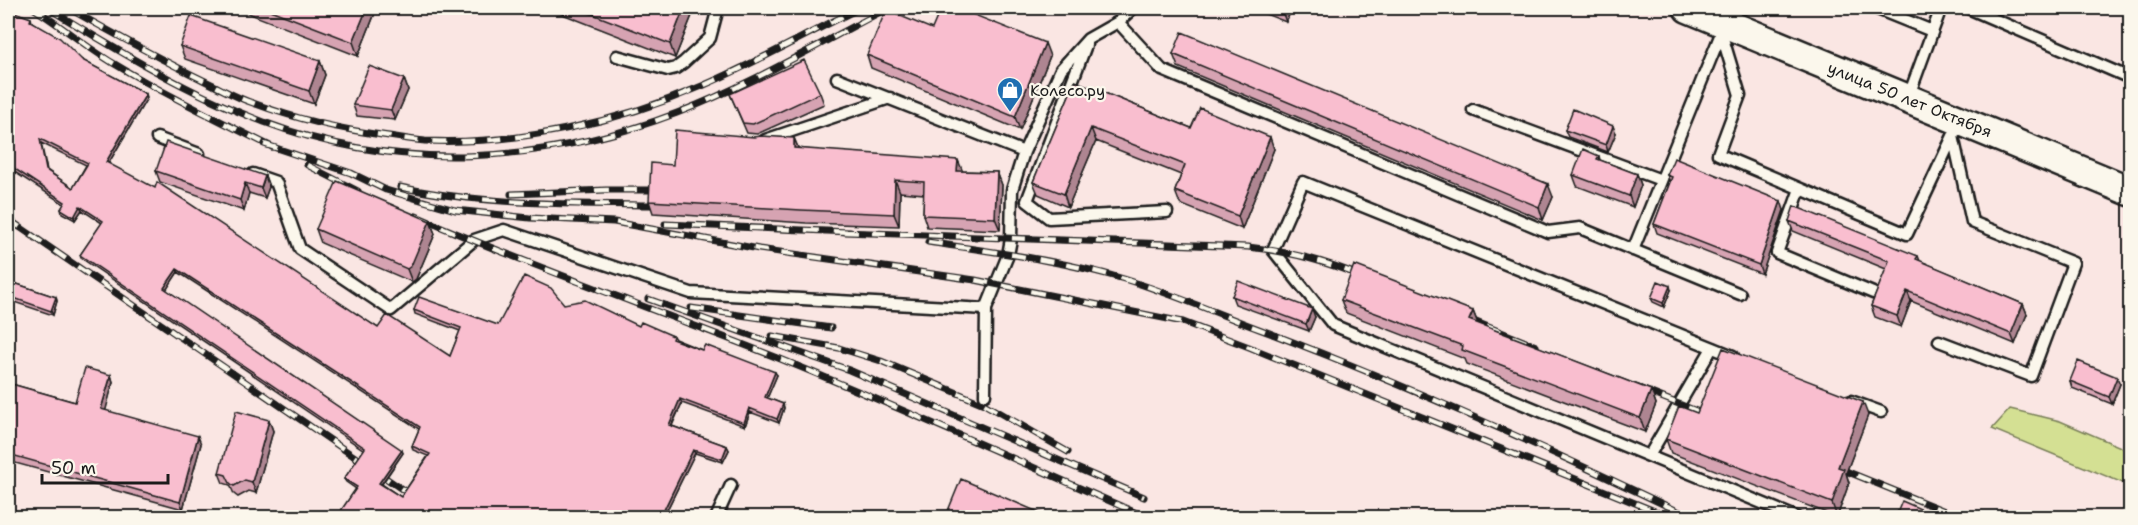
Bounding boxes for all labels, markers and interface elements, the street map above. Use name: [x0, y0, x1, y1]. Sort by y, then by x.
street label: улица 50 лет Октября: [1825, 57, 1995, 142]
shop icon: Колесо.ру: [995, 75, 1025, 113]
place label: Колесо.ру: [1030, 80, 1105, 101]
scale bar: [42, 447, 168, 485]
text: 50 m: [51, 456, 96, 480]

